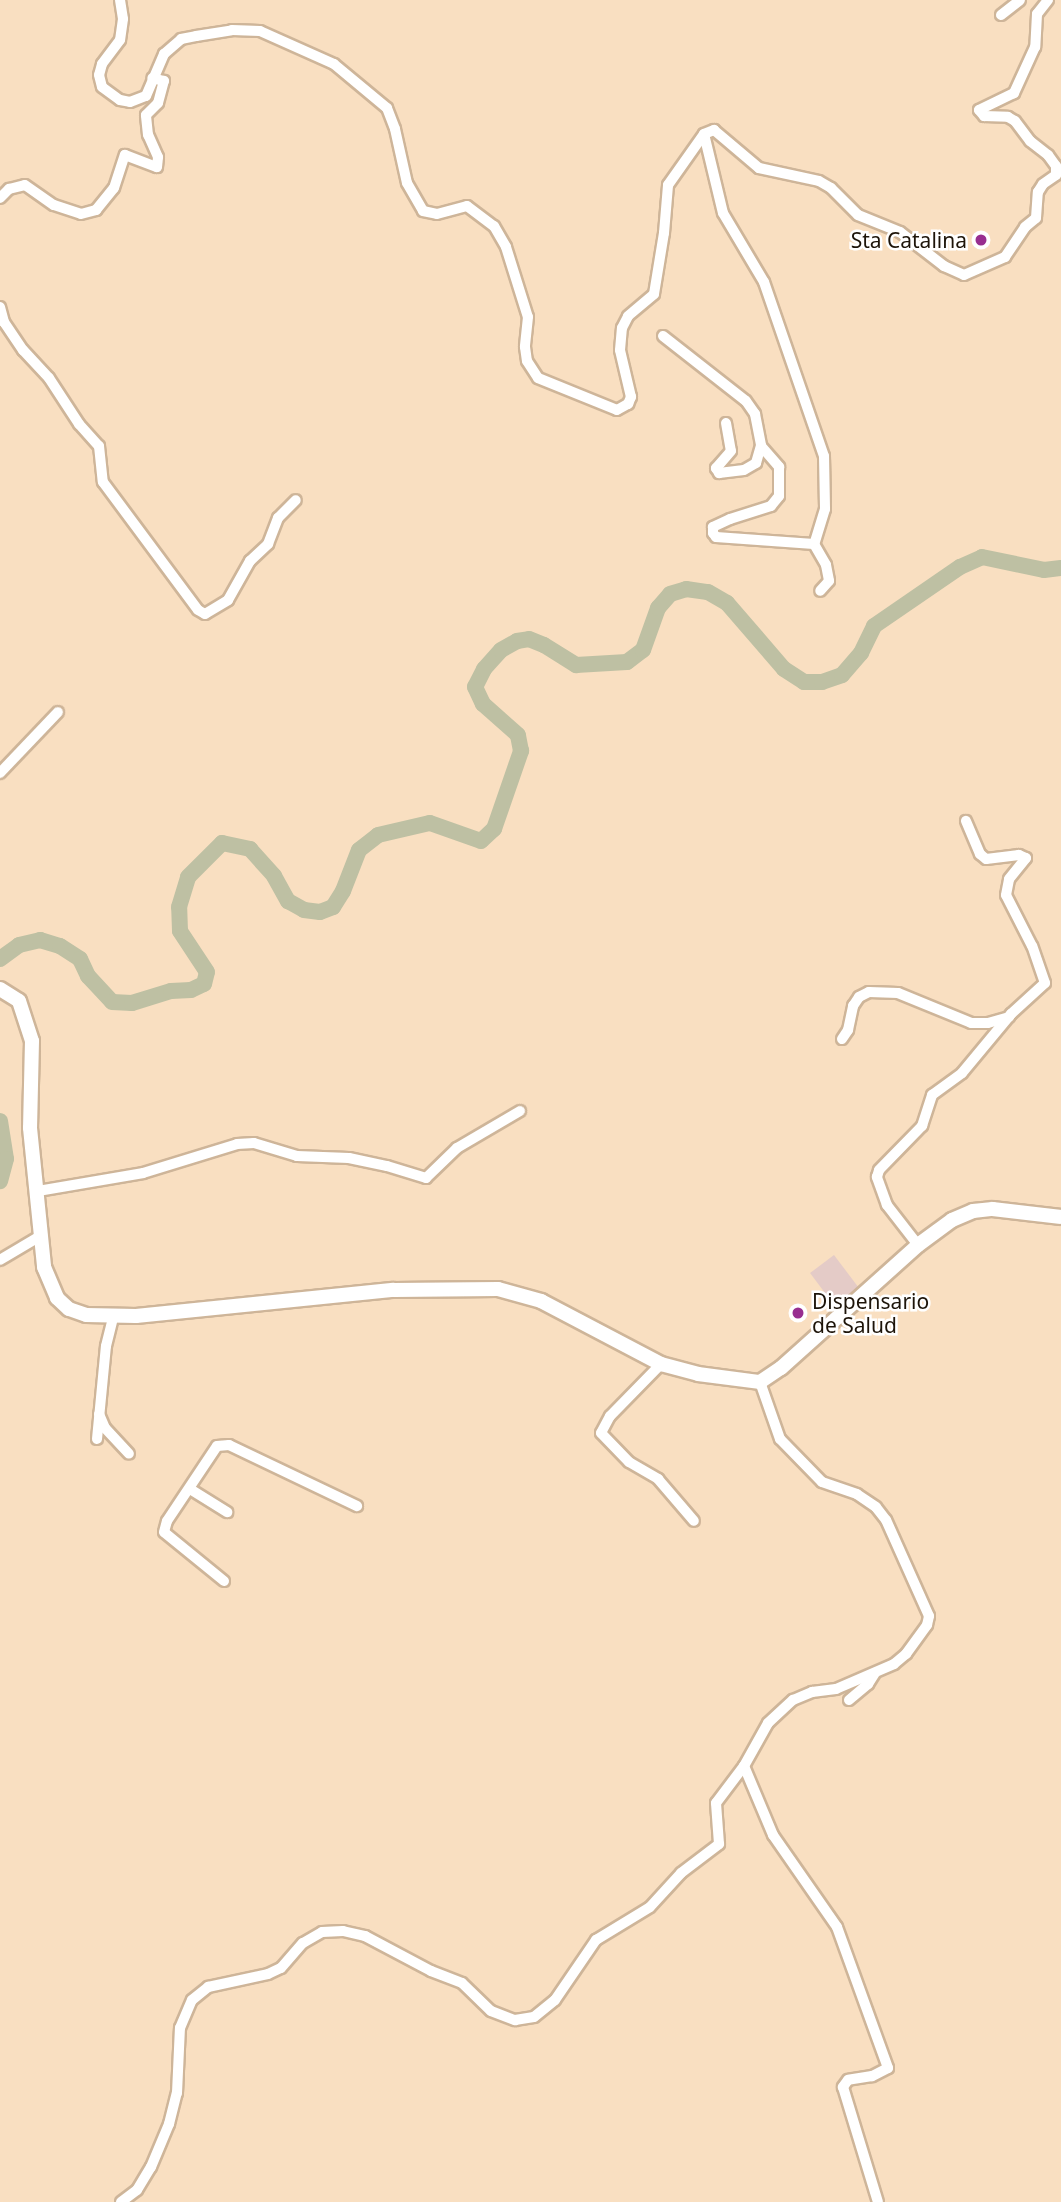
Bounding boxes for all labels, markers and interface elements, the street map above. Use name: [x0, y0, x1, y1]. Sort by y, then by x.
place label: Sta Catalina: [851, 227, 967, 253]
marker: Sta Catalina: [973, 232, 989, 248]
place label: Dispensario de Salud: [812, 1288, 929, 1338]
marker: Dispensario de Salud: [790, 1305, 806, 1321]

